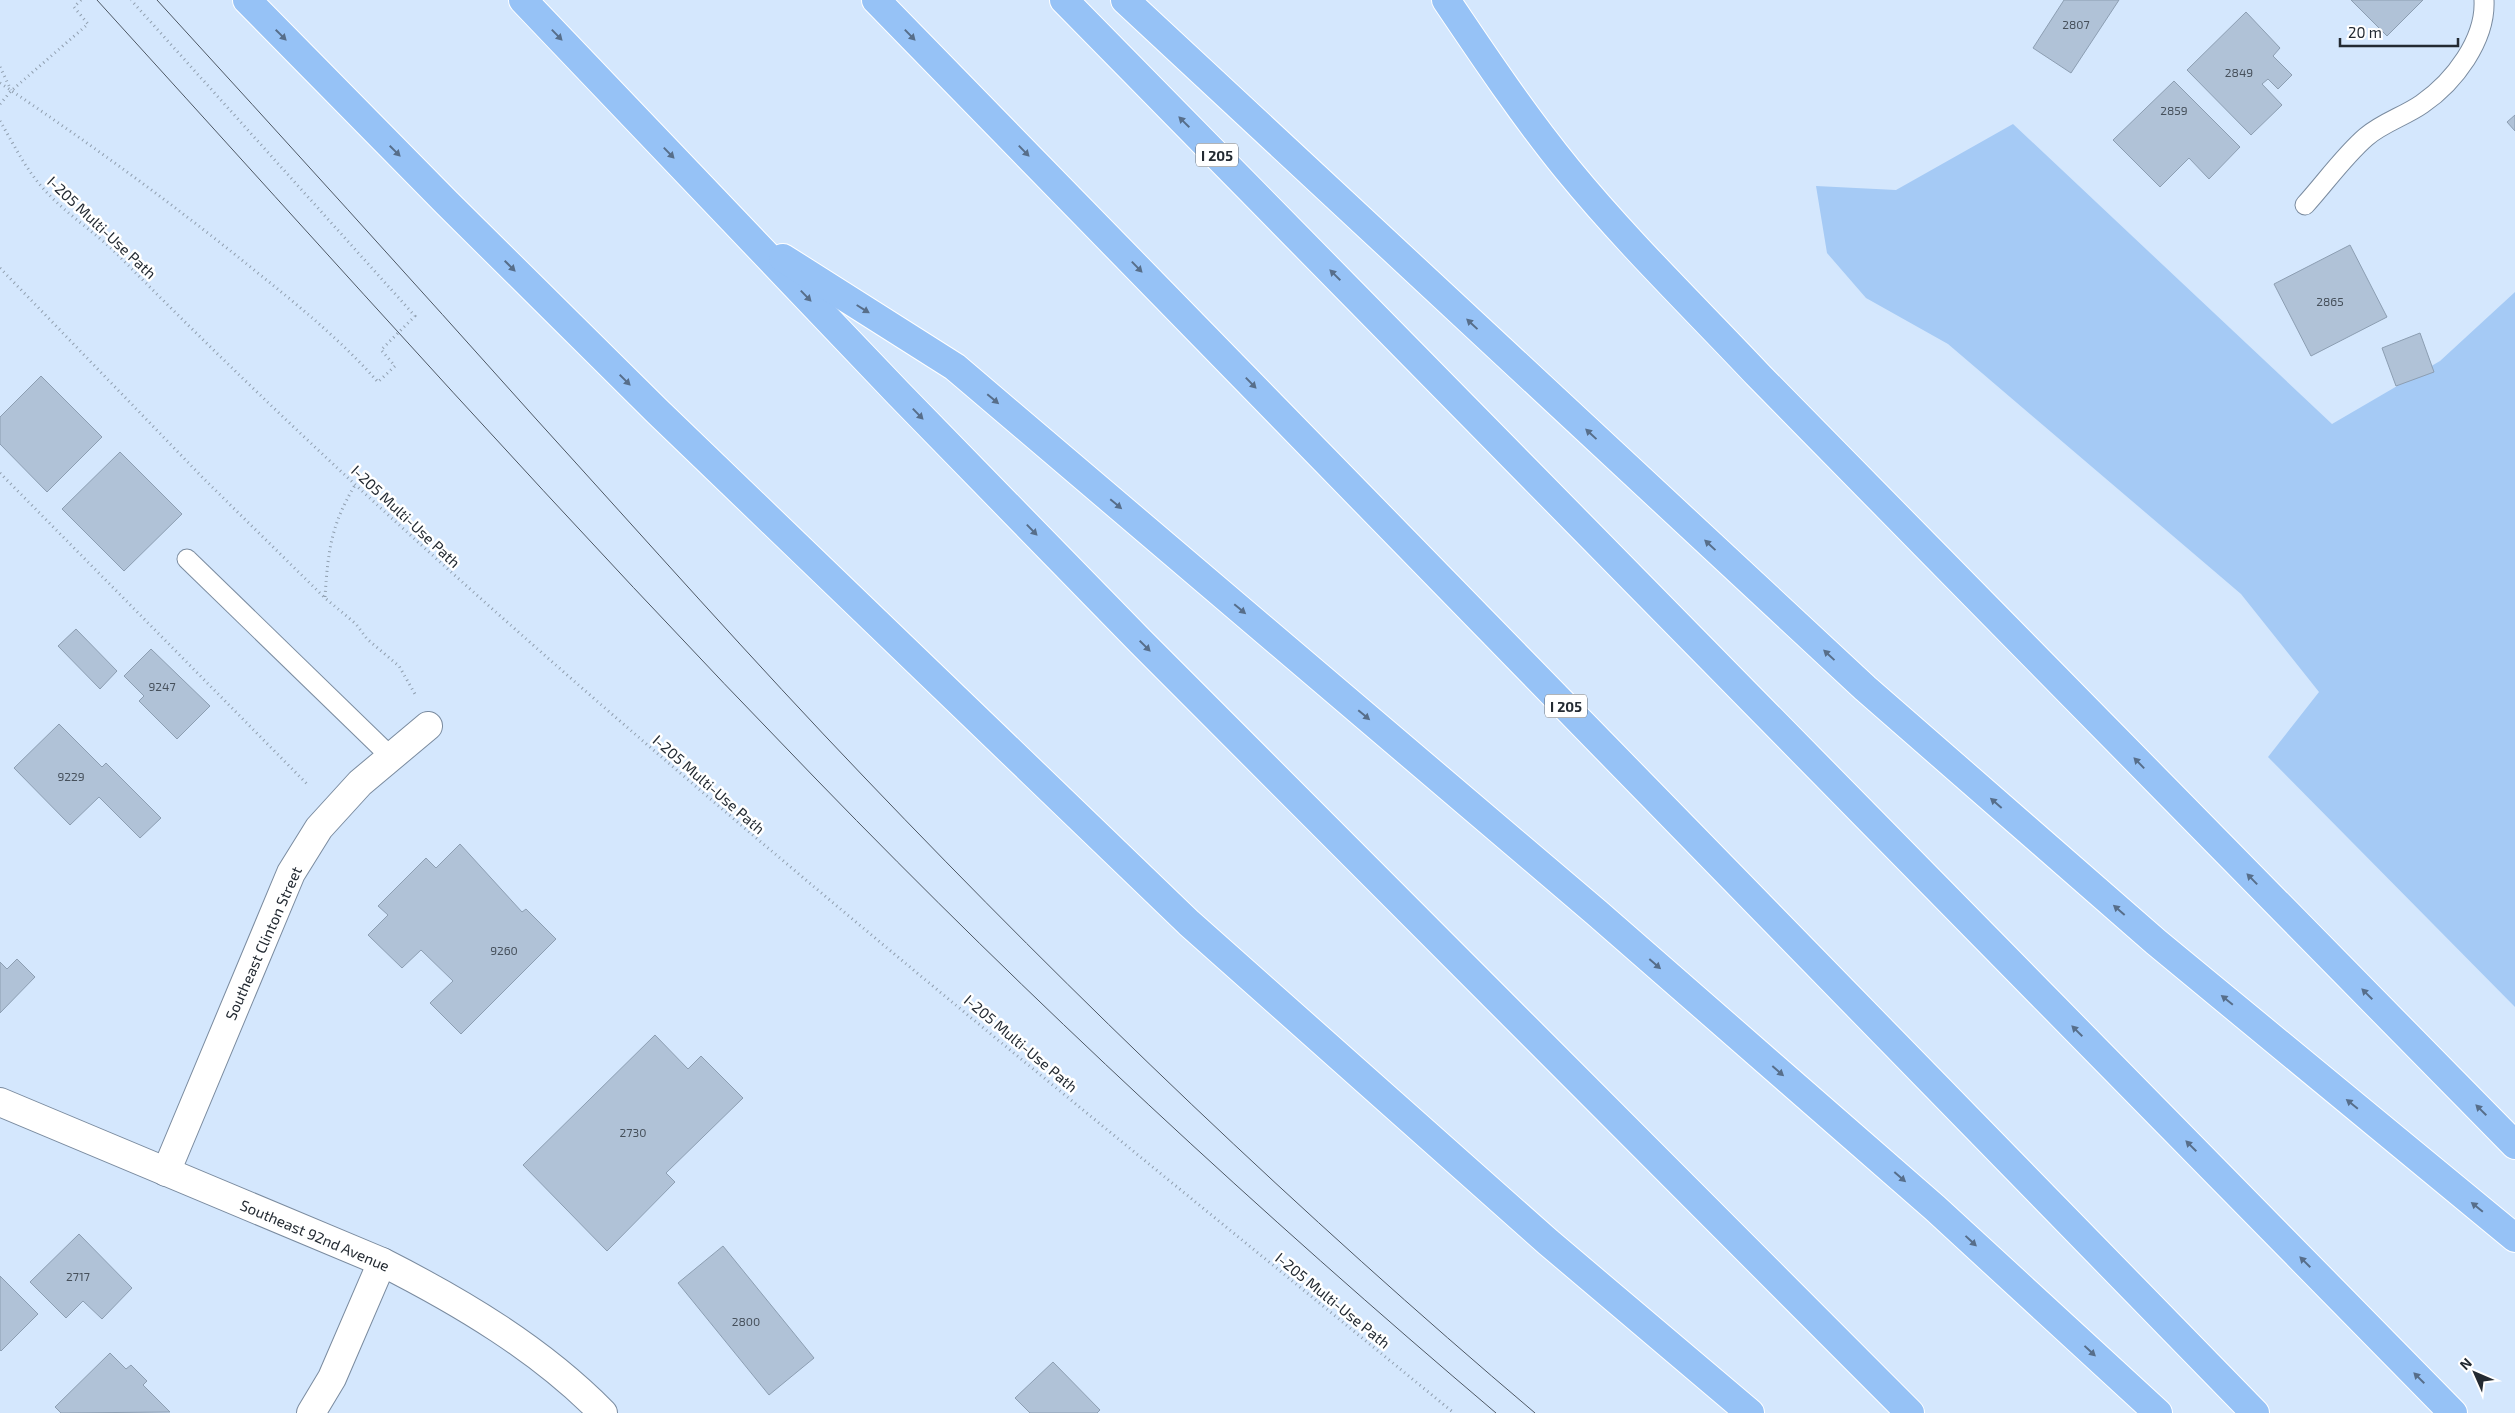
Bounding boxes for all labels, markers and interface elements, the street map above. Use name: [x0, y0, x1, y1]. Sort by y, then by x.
scale bar: [2340, 15, 2458, 47]
house number: 2807: [2062, 17, 2090, 31]
text: 20 m: [2348, 23, 2382, 41]
one-way arrow: [275, 29, 287, 41]
one-way arrow: [551, 29, 563, 41]
one-way arrow: [904, 29, 916, 41]
house number: 2849: [2225, 65, 2253, 79]
house number: 2859: [2160, 103, 2188, 117]
one-way arrow: [1178, 116, 1190, 128]
one-way arrow: [389, 144, 401, 156]
road number: I 205: [1196, 144, 1238, 166]
one-way arrow: [1018, 145, 1030, 157]
one-way arrow: [663, 146, 675, 158]
street label: I-205 Multi-Use Path: [44, 172, 160, 282]
one-way arrow: [503, 259, 515, 271]
one-way arrow: [1131, 261, 1143, 273]
one-way arrow: [1329, 269, 1341, 281]
one-way arrow: [800, 290, 812, 302]
house number: 2865: [2316, 294, 2344, 308]
one-way arrow: [857, 304, 870, 313]
one-way arrow: [1466, 318, 1478, 330]
one-way arrow: [619, 374, 631, 386]
one-way arrow: [1245, 377, 1257, 389]
one-way arrow: [986, 393, 999, 404]
one-way arrow: [912, 408, 924, 420]
one-way arrow: [1585, 428, 1597, 440]
street label: I-205 Multi-Use Path: [348, 461, 464, 571]
one-way arrow: [1110, 498, 1122, 510]
one-way arrow: [1026, 524, 1038, 536]
one-way arrow: [1704, 539, 1716, 551]
one-way arrow: [1233, 604, 1246, 615]
one-way arrow: [1139, 640, 1151, 652]
one-way arrow: [1824, 649, 1836, 661]
house number: 9247: [148, 679, 176, 693]
road number: I 205: [1545, 694, 1587, 718]
one-way arrow: [1357, 709, 1370, 720]
street label: I-205 Multi-Use Path: [649, 731, 769, 837]
one-way arrow: [2133, 757, 2145, 769]
house number: 9229: [57, 769, 85, 783]
one-way arrow: [1991, 797, 2003, 809]
street label: Southeast Clinton Street: [221, 863, 305, 1023]
one-way arrow: [2247, 873, 2259, 885]
one-way arrow: [2113, 904, 2126, 915]
house number: 9260: [490, 943, 518, 957]
one-way arrow: [1649, 958, 1661, 970]
one-way arrow: [2361, 989, 2373, 1001]
street label: I-205 Multi-Use Path: [961, 990, 1081, 1096]
one-way arrow: [2220, 995, 2233, 1006]
one-way arrow: [2072, 1025, 2084, 1037]
one-way arrow: [1771, 1065, 1784, 1076]
one-way arrow: [2346, 1098, 2359, 1109]
one-way arrow: [2475, 1104, 2487, 1116]
house number: 2730: [620, 1125, 646, 1139]
one-way arrow: [2185, 1141, 2197, 1153]
one-way arrow: [1894, 1172, 1907, 1183]
street label: Southeast 92nd Avenue: [238, 1195, 392, 1275]
one-way arrow: [2471, 1202, 2484, 1213]
one-way arrow: [1965, 1235, 1977, 1247]
street label: I-205 Multi-Use Path: [1272, 1248, 1394, 1352]
one-way arrow: [2299, 1257, 2311, 1269]
house number: 2717: [66, 1269, 90, 1283]
house number: 2800: [732, 1314, 760, 1328]
one-way arrow: [2084, 1345, 2096, 1357]
north arrow: [2450, 1348, 2500, 1398]
text: N: [2456, 1354, 2475, 1373]
one-way arrow: [2413, 1372, 2425, 1384]

